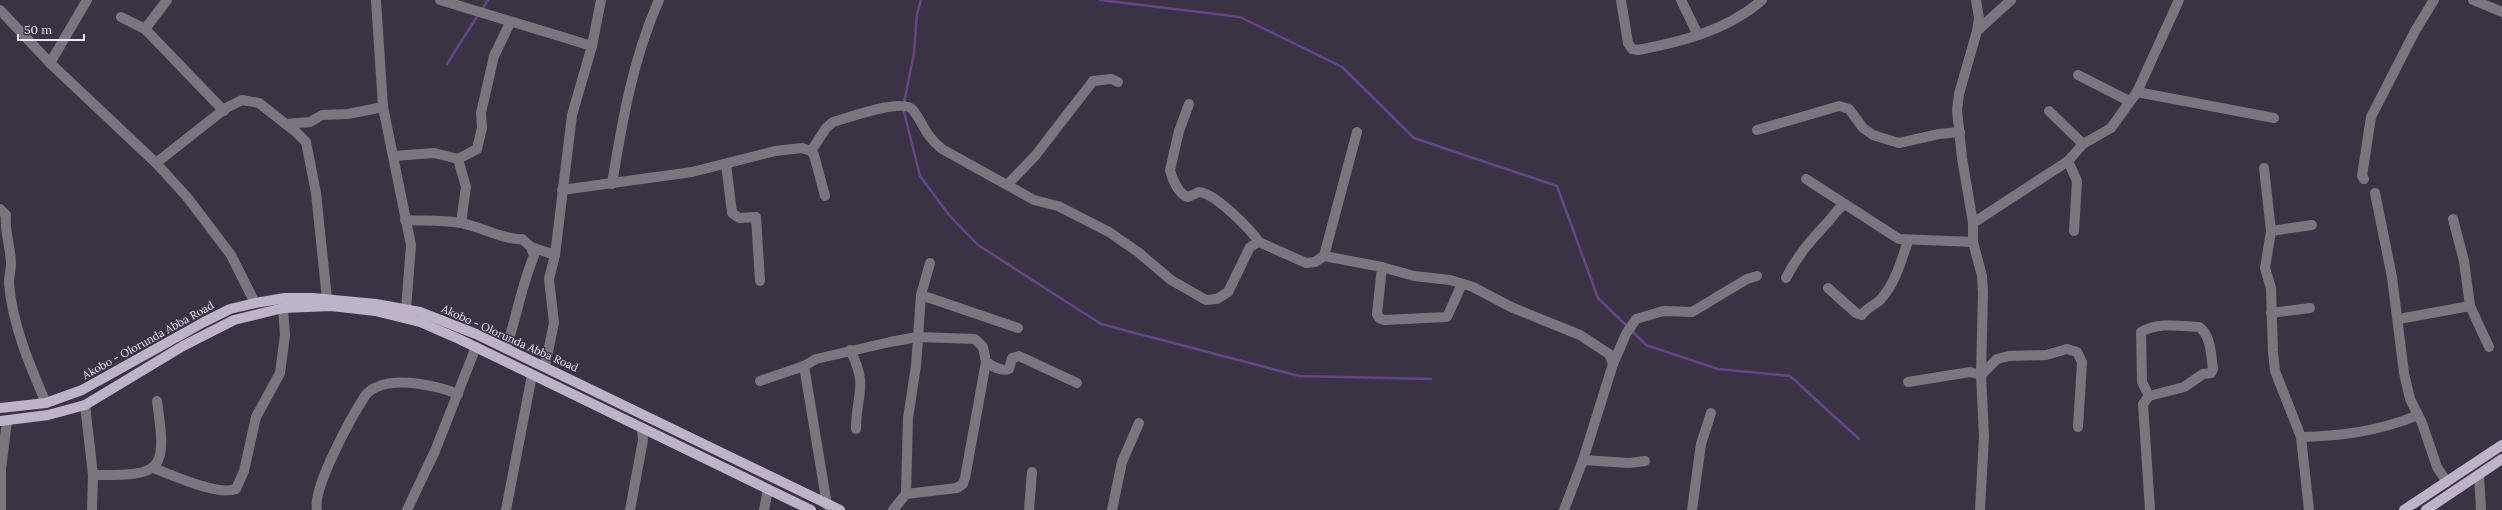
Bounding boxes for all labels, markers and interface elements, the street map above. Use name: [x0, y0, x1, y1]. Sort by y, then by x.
scale bar: [18, 16, 84, 42]
text: 50 m: [24, 22, 52, 37]
street label: Akobo - Olorunda Abba Road: [79, 298, 217, 383]
street label: Akobo - Olorunda Abba Road: [439, 301, 581, 375]

